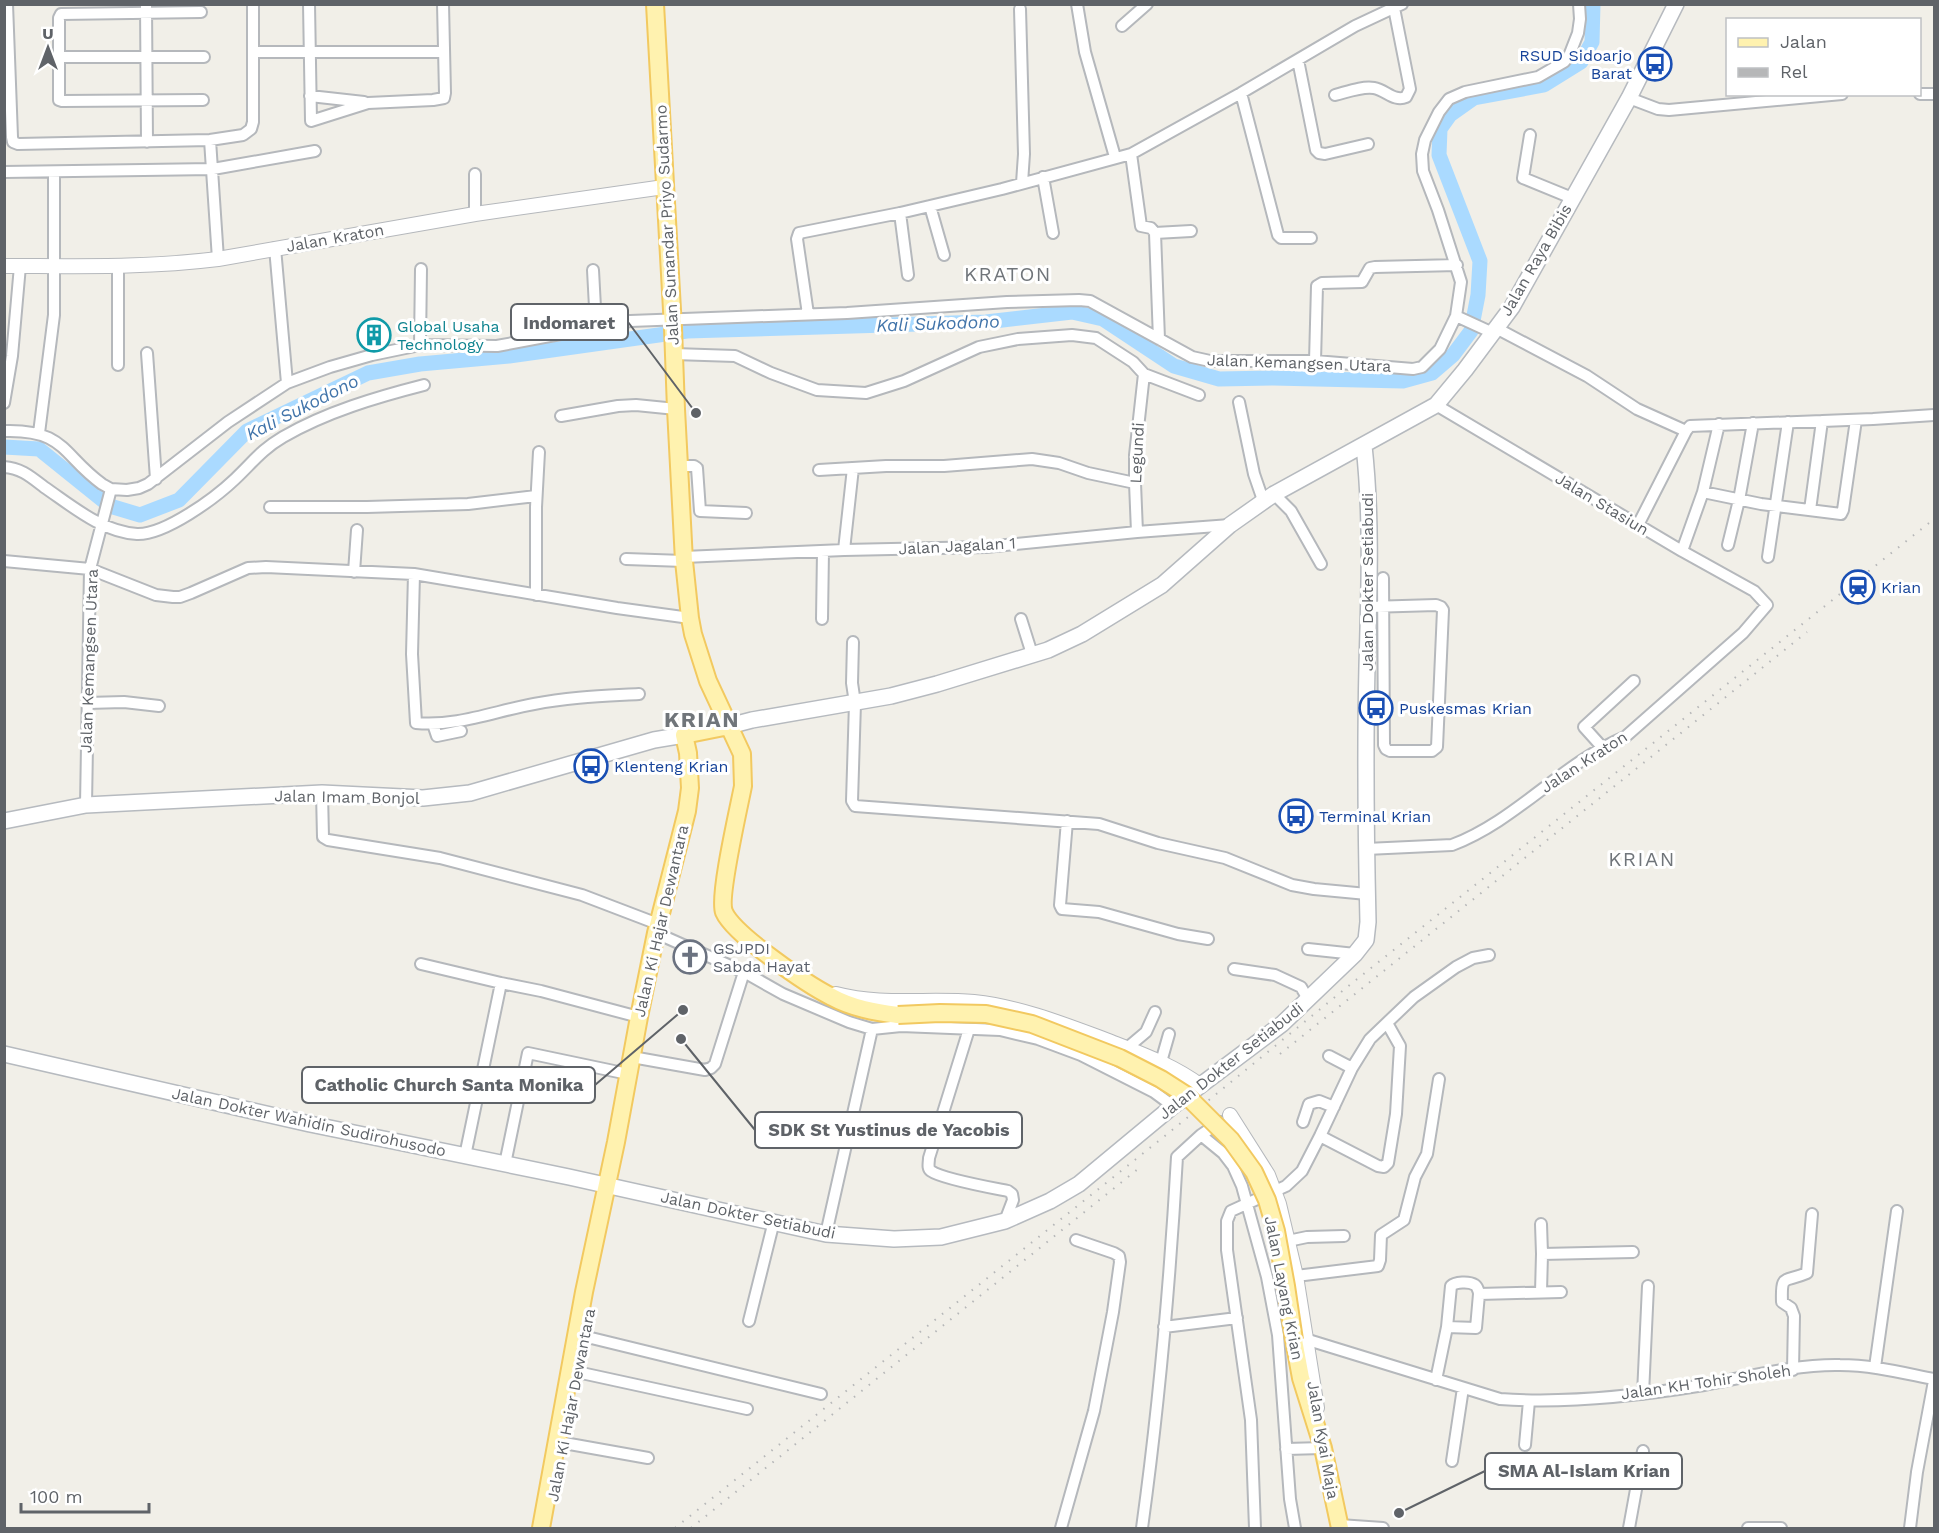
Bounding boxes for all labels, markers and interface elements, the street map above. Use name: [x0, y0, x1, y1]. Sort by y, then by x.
north arrow: [18, 18, 78, 78]
legend: [1726, 18, 1921, 96]
text: U: [42, 24, 54, 43]
text: Jalan: [1780, 31, 1827, 52]
place label: RSUD Sidoarjo Barat: [1519, 46, 1632, 83]
bus stop icon: RSUD Sidoarjo Barat: [1637, 46, 1673, 82]
text: Rel: [1780, 61, 1808, 82]
street label: Jalan Sunandar Priyo Sudarmo: [651, 104, 683, 346]
street label: Jalan Raya Bibis: [1496, 201, 1576, 319]
street label: Jalan Kraton: [285, 220, 385, 256]
district label: KRATON: [964, 262, 1052, 286]
callout: Indomaret: [511, 304, 628, 340]
water label: Kali Sukodono: [876, 310, 1000, 336]
text: Indomaret: [523, 312, 615, 333]
building icon: Global Usaha Technology: [356, 317, 392, 353]
place label: Global Usaha Technology: [397, 317, 500, 354]
street label: Jalan Kemangsen Utara: [1207, 350, 1391, 376]
water label: Kali Sukodono: [242, 370, 362, 444]
street label: Legundi: [1126, 422, 1148, 484]
street label: Jalan Stasiun: [1552, 469, 1652, 539]
street label: Jalan Dokter Setiabudi: [1358, 493, 1377, 671]
street label: Jalan Jagalan 1: [898, 533, 1016, 559]
street label: Jalan Kemangsen Utara: [76, 569, 102, 753]
station icon: Krian: [1840, 569, 1876, 605]
place label: Krian: [1881, 578, 1921, 597]
bus stop icon: Puskesmas Krian: [1358, 690, 1394, 726]
place label: Puskesmas Krian: [1399, 699, 1532, 718]
district label: KRIAN: [664, 707, 740, 732]
street label: Jalan Kraton: [1537, 727, 1631, 797]
bus stop icon: Klenteng Krian: [573, 748, 609, 784]
place label: Klenteng Krian: [614, 757, 728, 776]
street label: Jalan Imam Bonjol: [274, 786, 420, 808]
bus stop icon: Terminal Krian: [1278, 798, 1314, 834]
place label: Terminal Krian: [1319, 807, 1431, 826]
street label: Jalan Ki Hajar Dewantara: [630, 823, 692, 1019]
district label: KRIAN: [1608, 847, 1676, 871]
church icon: GSJPDI Sabda Hayat: [672, 939, 708, 975]
place label: GSJPDI Sabda Hayat: [713, 939, 810, 976]
street label: Jalan Dokter Setiabudi: [1155, 999, 1307, 1123]
callout: Catholic Church Santa Monika: [302, 1067, 595, 1103]
text: Catholic Church Santa Monika: [314, 1074, 584, 1095]
street label: Jalan Dokter Wahidin Sudirohusodo: [170, 1084, 448, 1160]
callout: SDK St Yustinus de Yacobis: [755, 1112, 1022, 1148]
text: SDK St Yustinus de Yacobis: [768, 1119, 1010, 1140]
street label: Jalan Dokter Setiabudi: [659, 1187, 837, 1243]
street label: Jalan Layang Krian: [1261, 1214, 1307, 1362]
street label: Jalan Ki Hajar Dewantara: [543, 1307, 599, 1503]
street label: Jalan KH Tohir Sholeh: [1620, 1361, 1792, 1403]
street label: Jalan Kyai Maja: [1303, 1379, 1343, 1501]
callout: SMA Al-Islam Krian: [1485, 1453, 1682, 1489]
text: SMA Al-Islam Krian: [1498, 1460, 1670, 1481]
scale bar: [21, 1476, 148, 1514]
text: 100 m: [30, 1486, 83, 1507]

